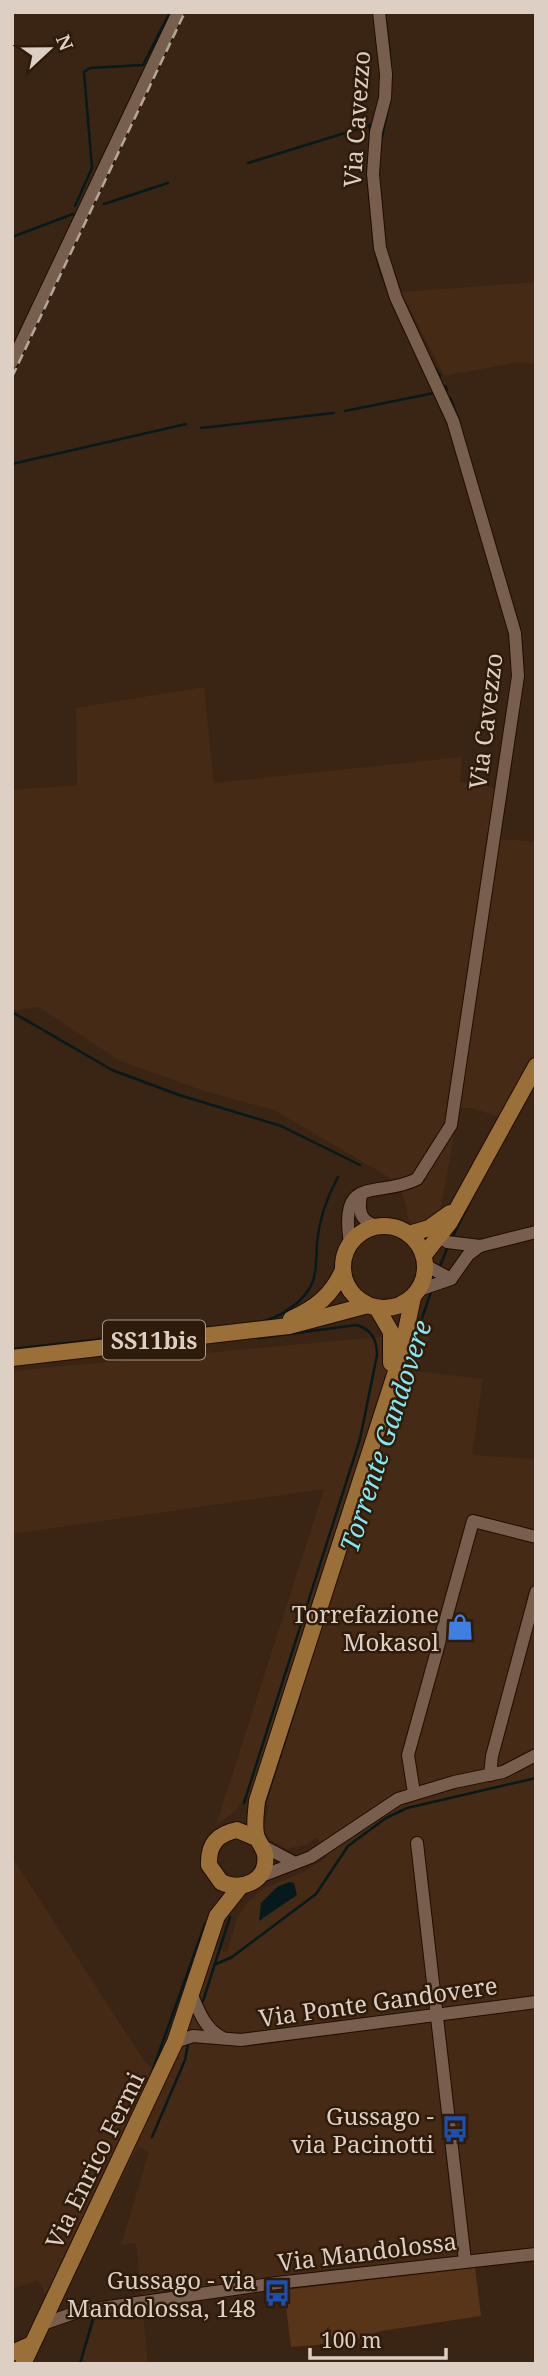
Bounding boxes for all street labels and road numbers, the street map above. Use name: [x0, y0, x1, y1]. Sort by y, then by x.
street label: Via Cavezzo: [335, 50, 377, 188]
street label: Via Cavezzo: [460, 651, 510, 791]
road number: SS11bis: [103, 1320, 205, 1359]
street label: Via Ponte Gandovere: [257, 1968, 499, 2034]
street label: Via Enrico Fermi: [37, 2066, 151, 2254]
street label: Via Mandolossa: [276, 2224, 458, 2278]

